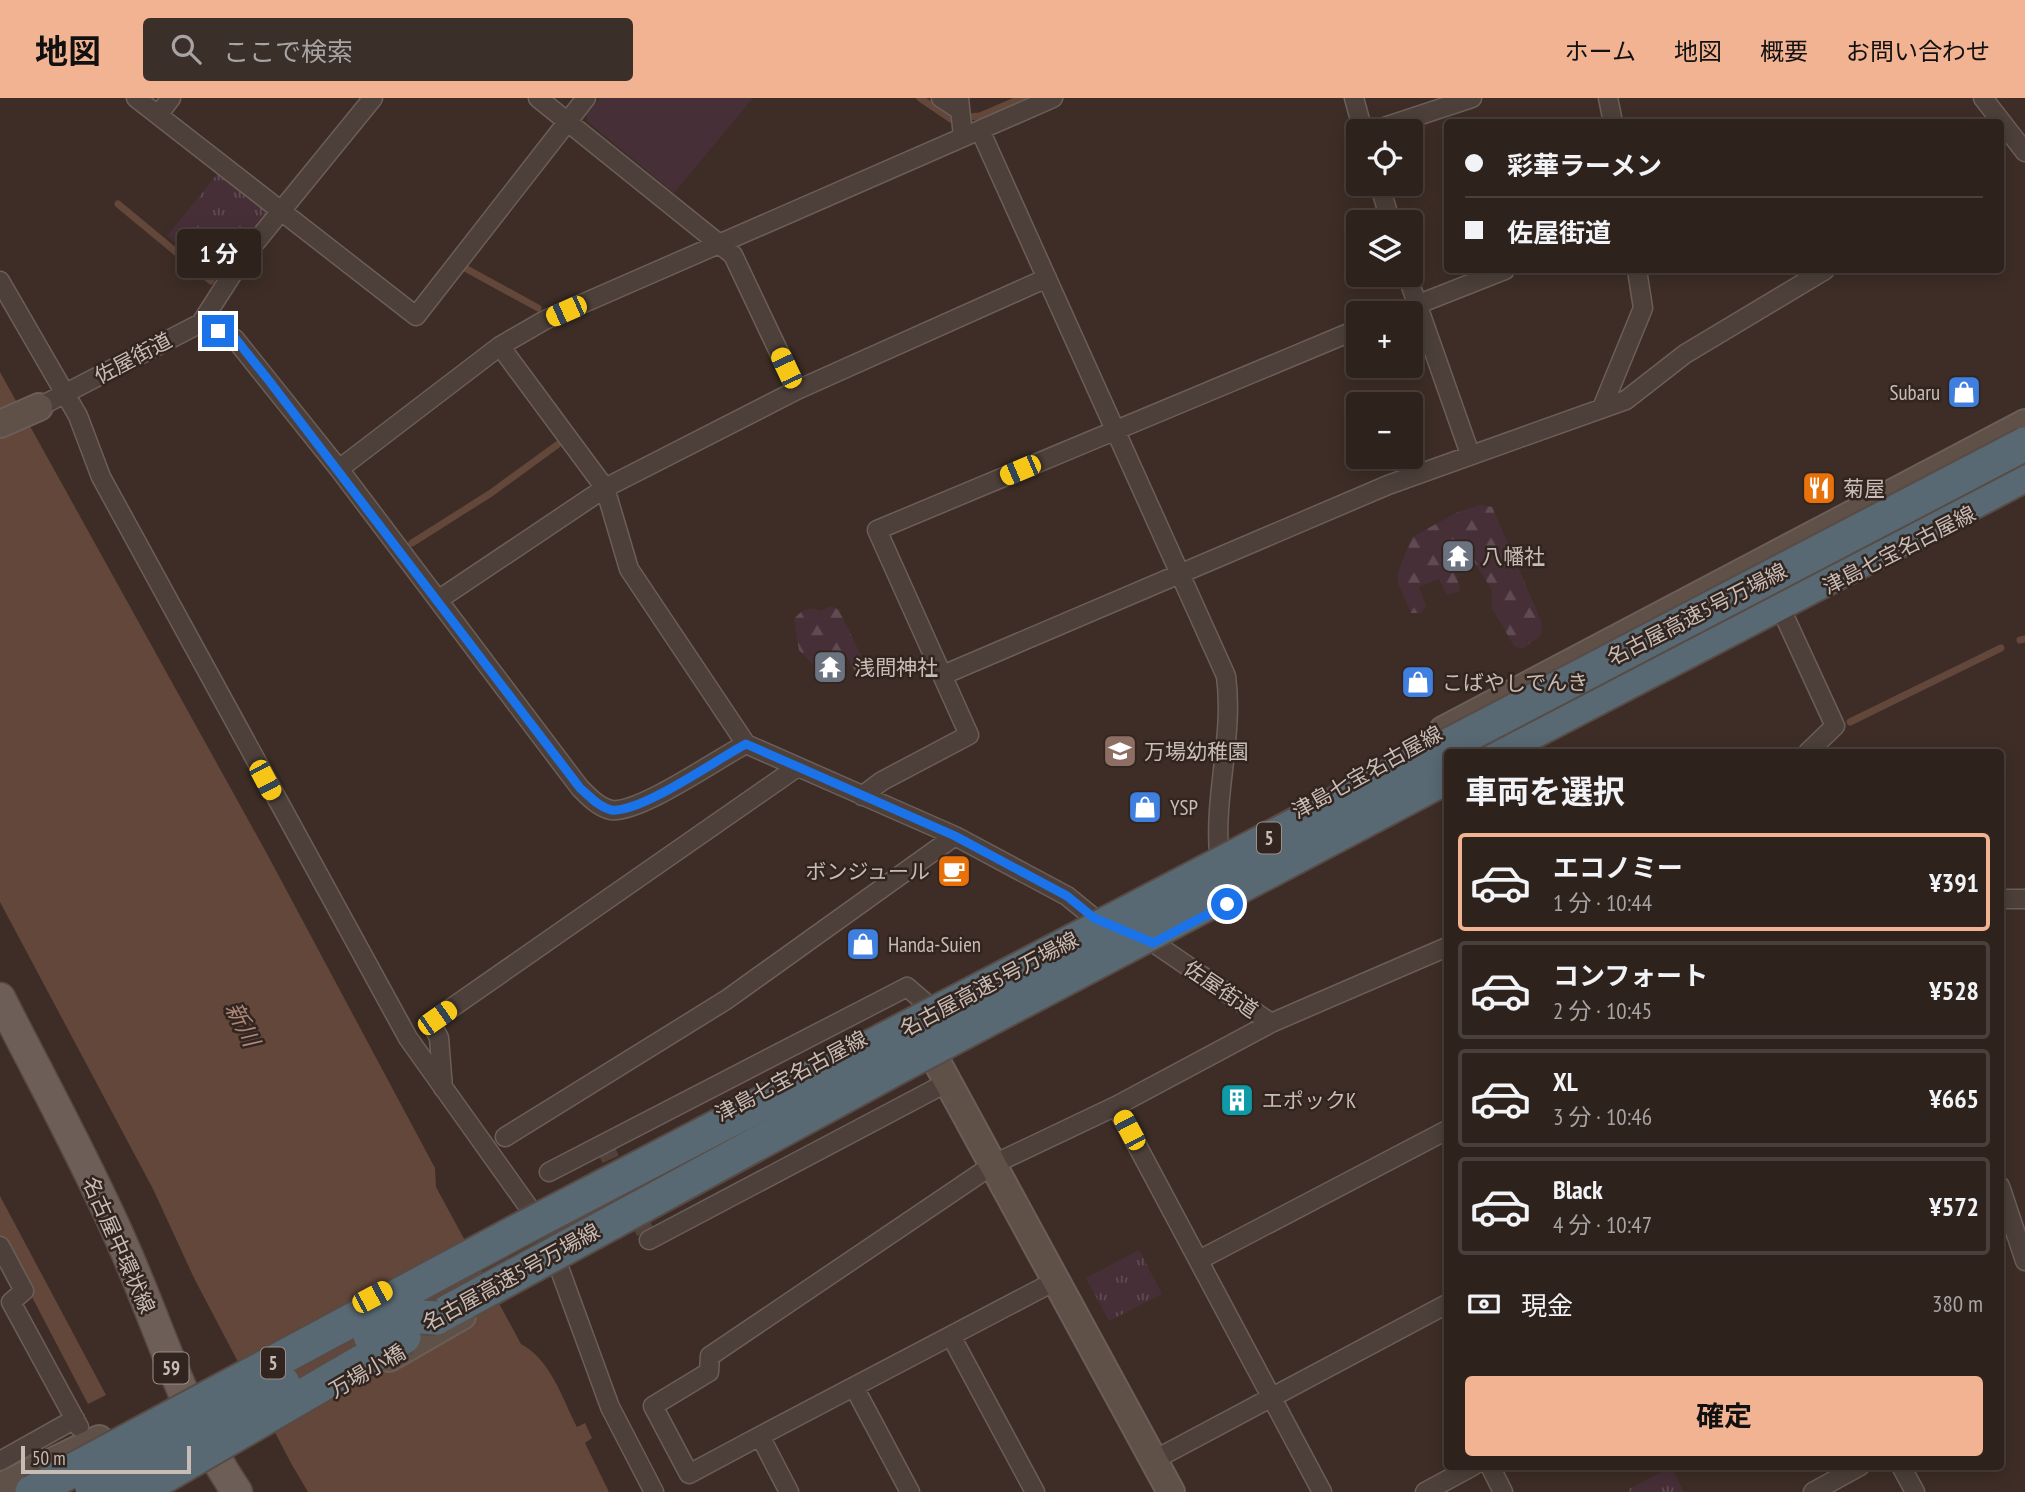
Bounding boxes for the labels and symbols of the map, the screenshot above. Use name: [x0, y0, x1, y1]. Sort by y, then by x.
callout: 1 分: [176, 230, 260, 278]
car: [543, 293, 590, 329]
route end: [202, 315, 234, 347]
street label: 佐屋街道: [90, 326, 176, 390]
car: [768, 345, 805, 391]
shop icon: Subaru: [1945, 373, 1983, 411]
place label: Subaru: [1890, 379, 1940, 406]
car: [997, 452, 1044, 488]
restaurant icon: 菊屋: [1800, 469, 1838, 507]
place label: 菊屋: [1843, 475, 1885, 502]
street label: 津島七宝名古屋線: [1818, 500, 1980, 600]
temple icon: 八幡社: [1439, 537, 1477, 575]
place label: 八幡社: [1482, 543, 1545, 570]
street label: 名古屋高速5号万場線: [1602, 557, 1792, 671]
temple icon: 浅間神社: [811, 648, 849, 686]
place label: 浅間神社: [854, 654, 938, 681]
shop icon: こばやしでんき: [1399, 663, 1437, 701]
place label: こばやしでんき: [1442, 669, 1588, 696]
street label: 津島七宝名古屋線: [1287, 719, 1447, 825]
school or university icon: 万場幼稚園: [1101, 732, 1139, 770]
place label: 万場幼稚園: [1144, 738, 1249, 765]
car: [246, 757, 285, 803]
shop icon: YSP: [1126, 788, 1164, 826]
place label: YSP: [1170, 794, 1198, 821]
road number: 5: [1257, 822, 1281, 853]
cafe icon: ボンジュール: [935, 852, 973, 890]
place label: ボンジュール: [805, 858, 930, 885]
route start: [1211, 888, 1243, 920]
shop icon: Handa-Suien: [844, 925, 882, 963]
street label: 名古屋高速5号万場線: [895, 925, 1083, 1043]
place label: Handa-Suien: [888, 931, 981, 958]
street label: 佐屋街道: [1179, 954, 1263, 1024]
water label: 新川: [220, 997, 268, 1054]
car: [414, 997, 461, 1039]
street label: 津島七宝名古屋線: [710, 1025, 872, 1127]
building icon: エポックK: [1218, 1081, 1256, 1119]
place label: エポックK: [1262, 1087, 1356, 1114]
car: [1110, 1107, 1149, 1153]
street label: 名古屋中環状線: [77, 1172, 161, 1318]
street label: 名古屋高速5号万場線: [418, 1217, 604, 1337]
car: [349, 1278, 396, 1316]
street label: 万場小橋: [324, 1338, 410, 1404]
road number: 5: [261, 1348, 285, 1378]
road number: 59: [154, 1352, 188, 1384]
scale bar: [21, 1443, 191, 1475]

